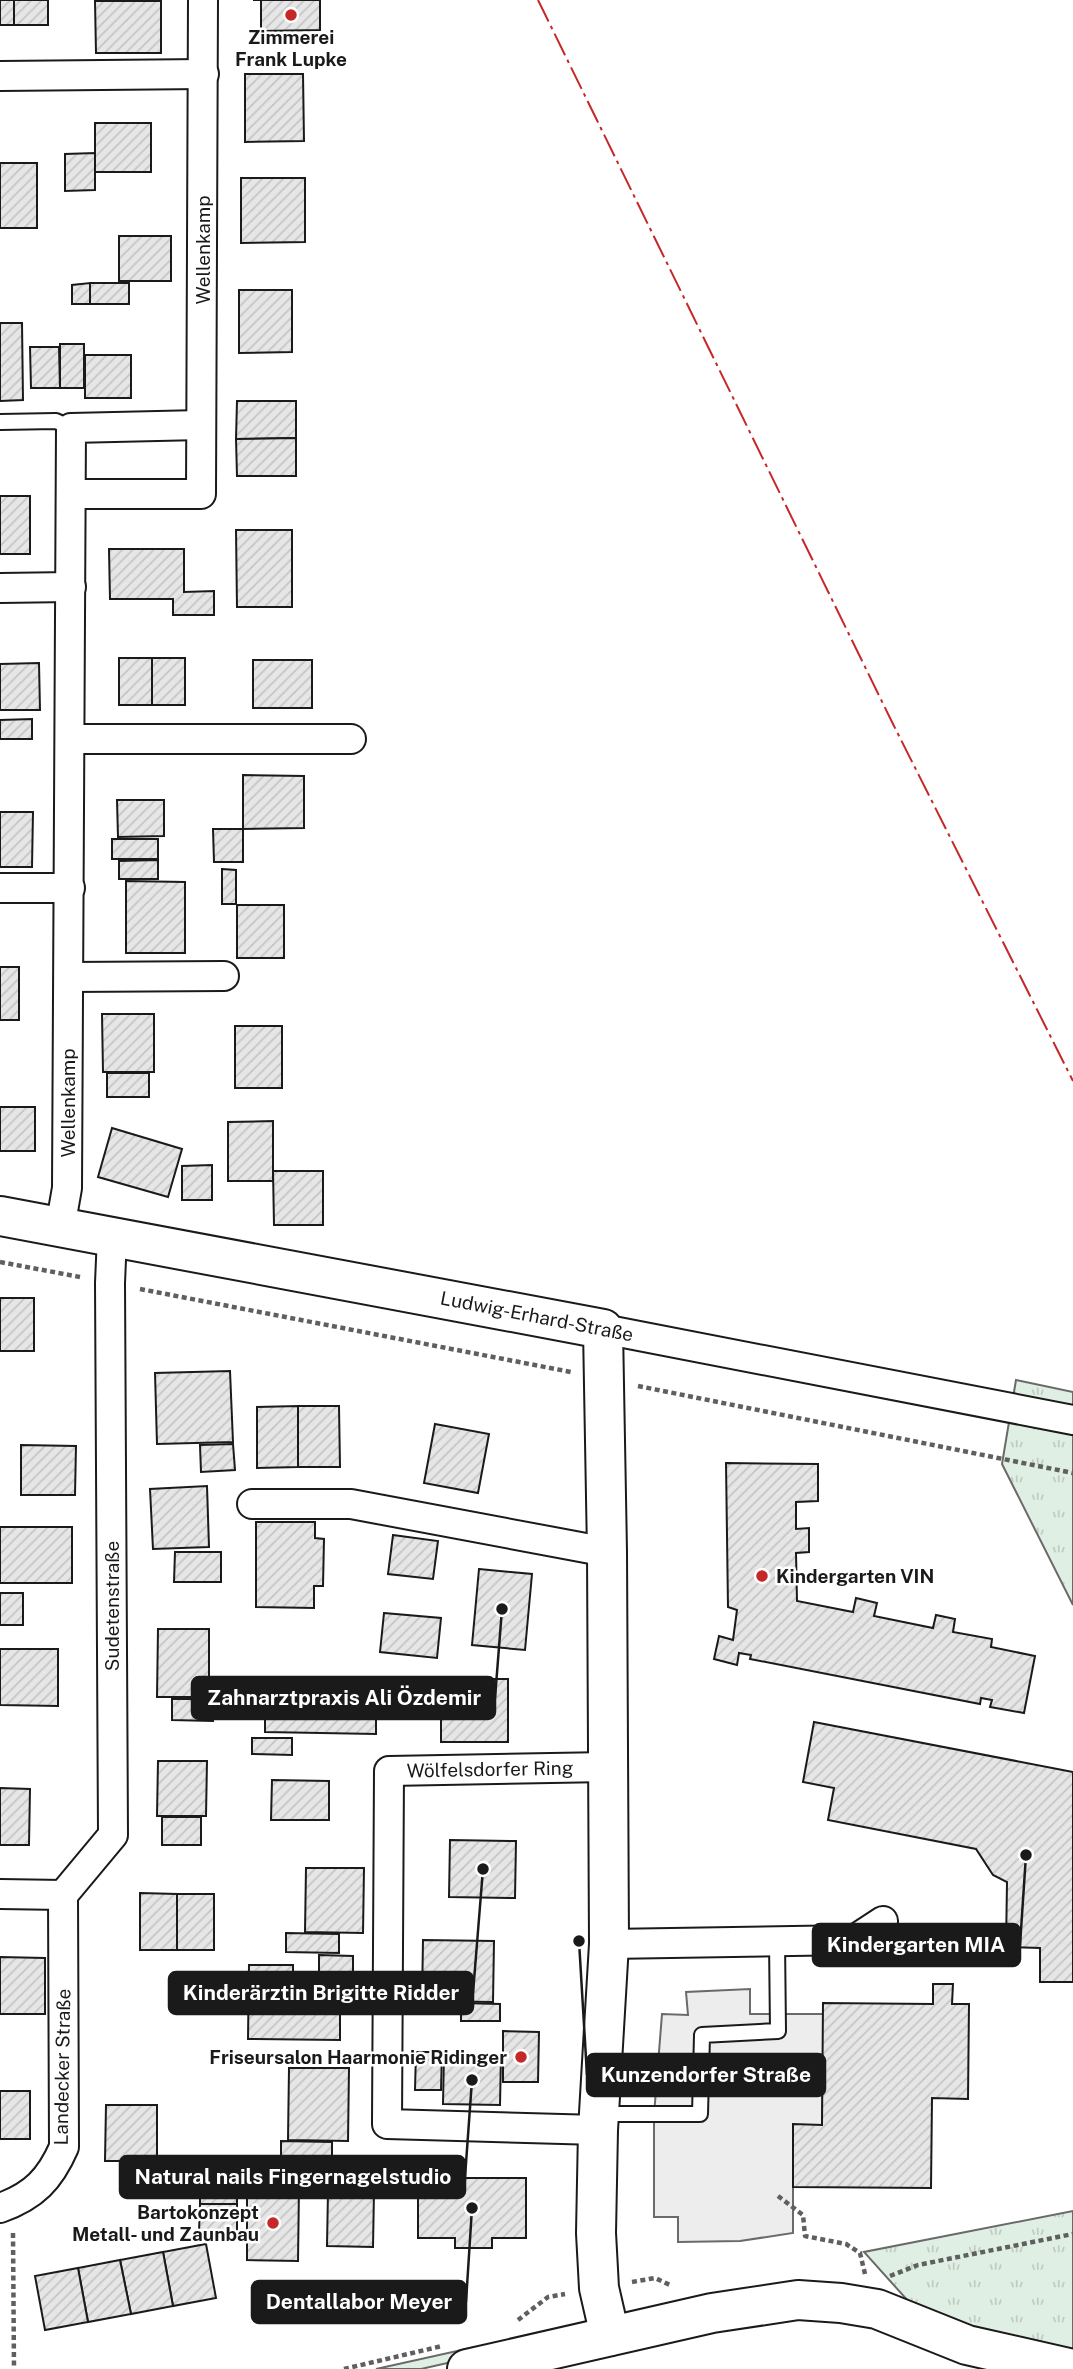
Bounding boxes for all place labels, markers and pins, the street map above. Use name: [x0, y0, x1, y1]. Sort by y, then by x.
marker: Zimmerei Frank Lupke: [283, 7, 299, 23]
place label: Zimmerei Frank Lupke: [235, 26, 347, 70]
place label: Kindergarten VIN: [776, 1565, 934, 1587]
marker: Kindergarten VIN: [754, 1568, 770, 1584]
callout: Zahnarztpraxis Ali Özdemir: [192, 1677, 495, 1719]
callout: Kindergarten MIA: [813, 1924, 1020, 1966]
callout: Kinderärztin Brigitte Ridder: [169, 1972, 473, 2014]
place label: Friseursalon Haarmonie Ridinger: [209, 2046, 507, 2068]
marker: Friseursalon Haarmonie Ridinger: [513, 2049, 529, 2065]
callout: Kunzendorfer Straße: [587, 2054, 825, 2096]
callout: Natural nails Fingernagelstudio: [120, 2156, 465, 2198]
place label: Bartokonzept Metall- und Zaunbau: [72, 2201, 259, 2245]
marker: Bartokonzept Metall- und Zaunbau: [265, 2215, 281, 2231]
callout: Dentallabor Meyer: [252, 2281, 466, 2323]

